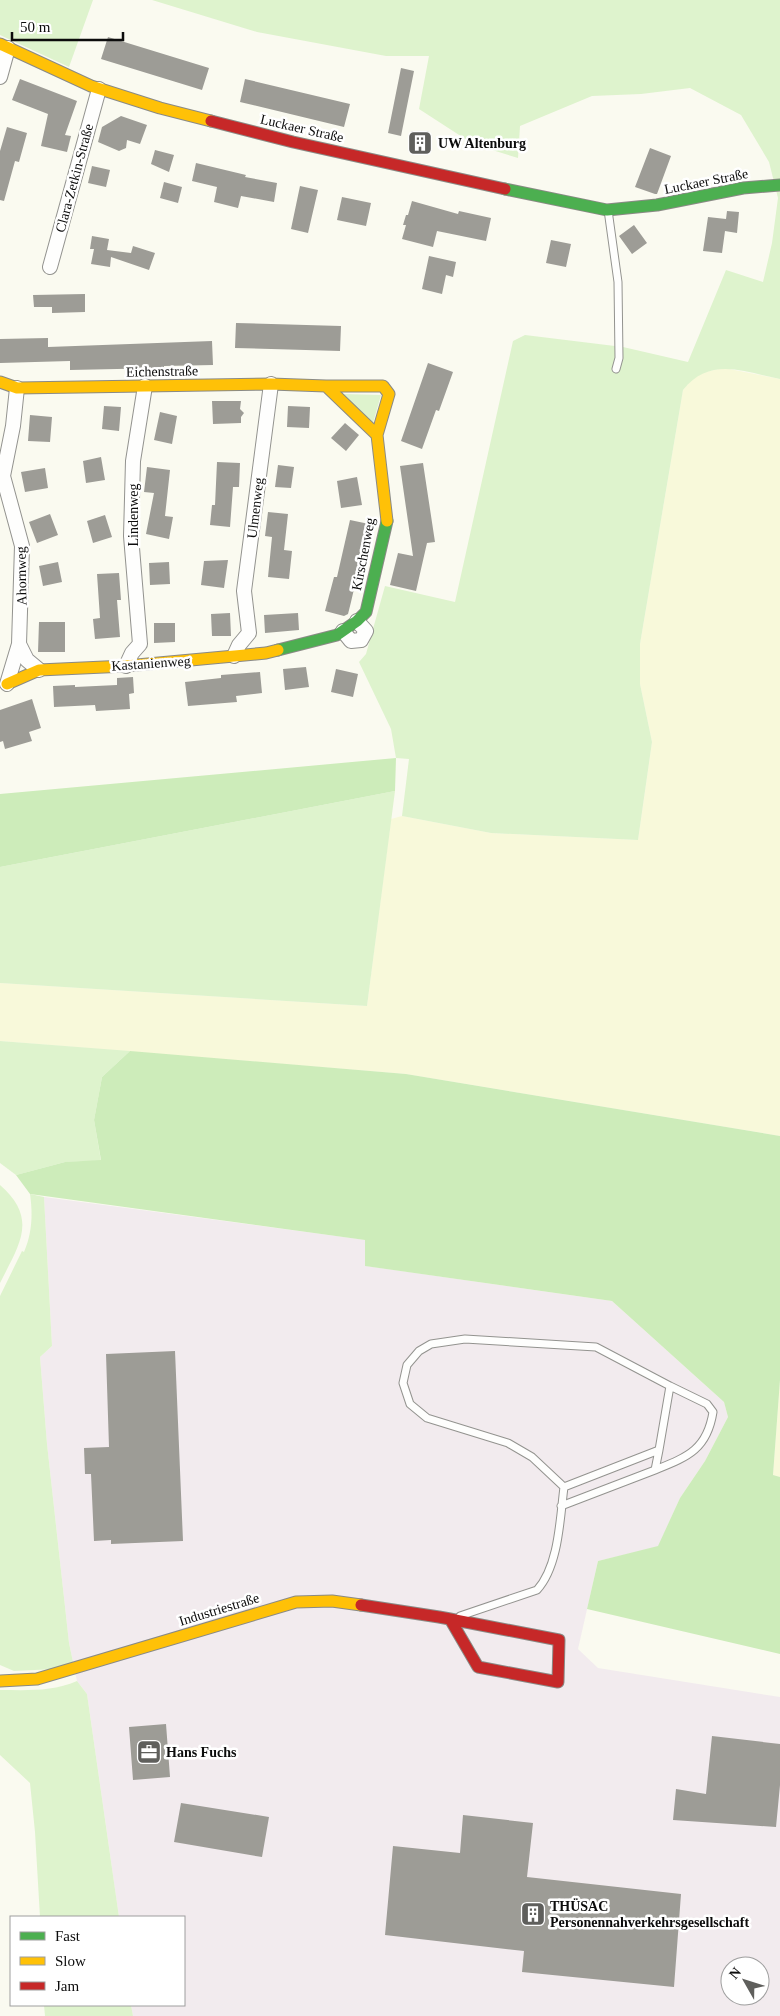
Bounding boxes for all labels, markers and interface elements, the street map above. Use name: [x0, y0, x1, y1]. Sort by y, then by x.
scale bar: [12, 10, 124, 42]
text: 50 m: [20, 19, 51, 35]
street label: Luckaer Straße: [259, 112, 345, 145]
street label: Clara-Zetkin-Straße: [53, 122, 96, 234]
building icon: UW Altenburg: [407, 130, 433, 156]
place label: UW Altenburg: [438, 136, 526, 151]
street label: Luckaer Straße: [663, 166, 749, 197]
street label: Eichenstraße: [126, 363, 198, 380]
street label: Ulmenweg: [244, 477, 267, 539]
street label: Lindenweg: [126, 484, 141, 546]
street label: Kirschenweg: [349, 516, 378, 592]
street label: Ahornweg: [13, 546, 30, 606]
street label: Kastanienweg: [111, 653, 191, 674]
street label: Industriestraße: [177, 1590, 261, 1629]
office icon: Hans Fuchs: [136, 1739, 162, 1765]
place label: Hans Fuchs: [166, 1745, 237, 1760]
place label: THÜSAC Personennahverkehrsgesellschaft: [550, 1898, 749, 1930]
building icon: THÜSAC Personennahverkehrsgesellschaft: [520, 1901, 546, 1927]
legend: [10, 1916, 185, 2006]
text: Fast: [55, 1928, 81, 1944]
text: Slow: [55, 1953, 86, 1969]
north arrow: [720, 1956, 770, 2006]
text: N: [726, 1964, 744, 1982]
text: Jam: [55, 1978, 79, 1994]

